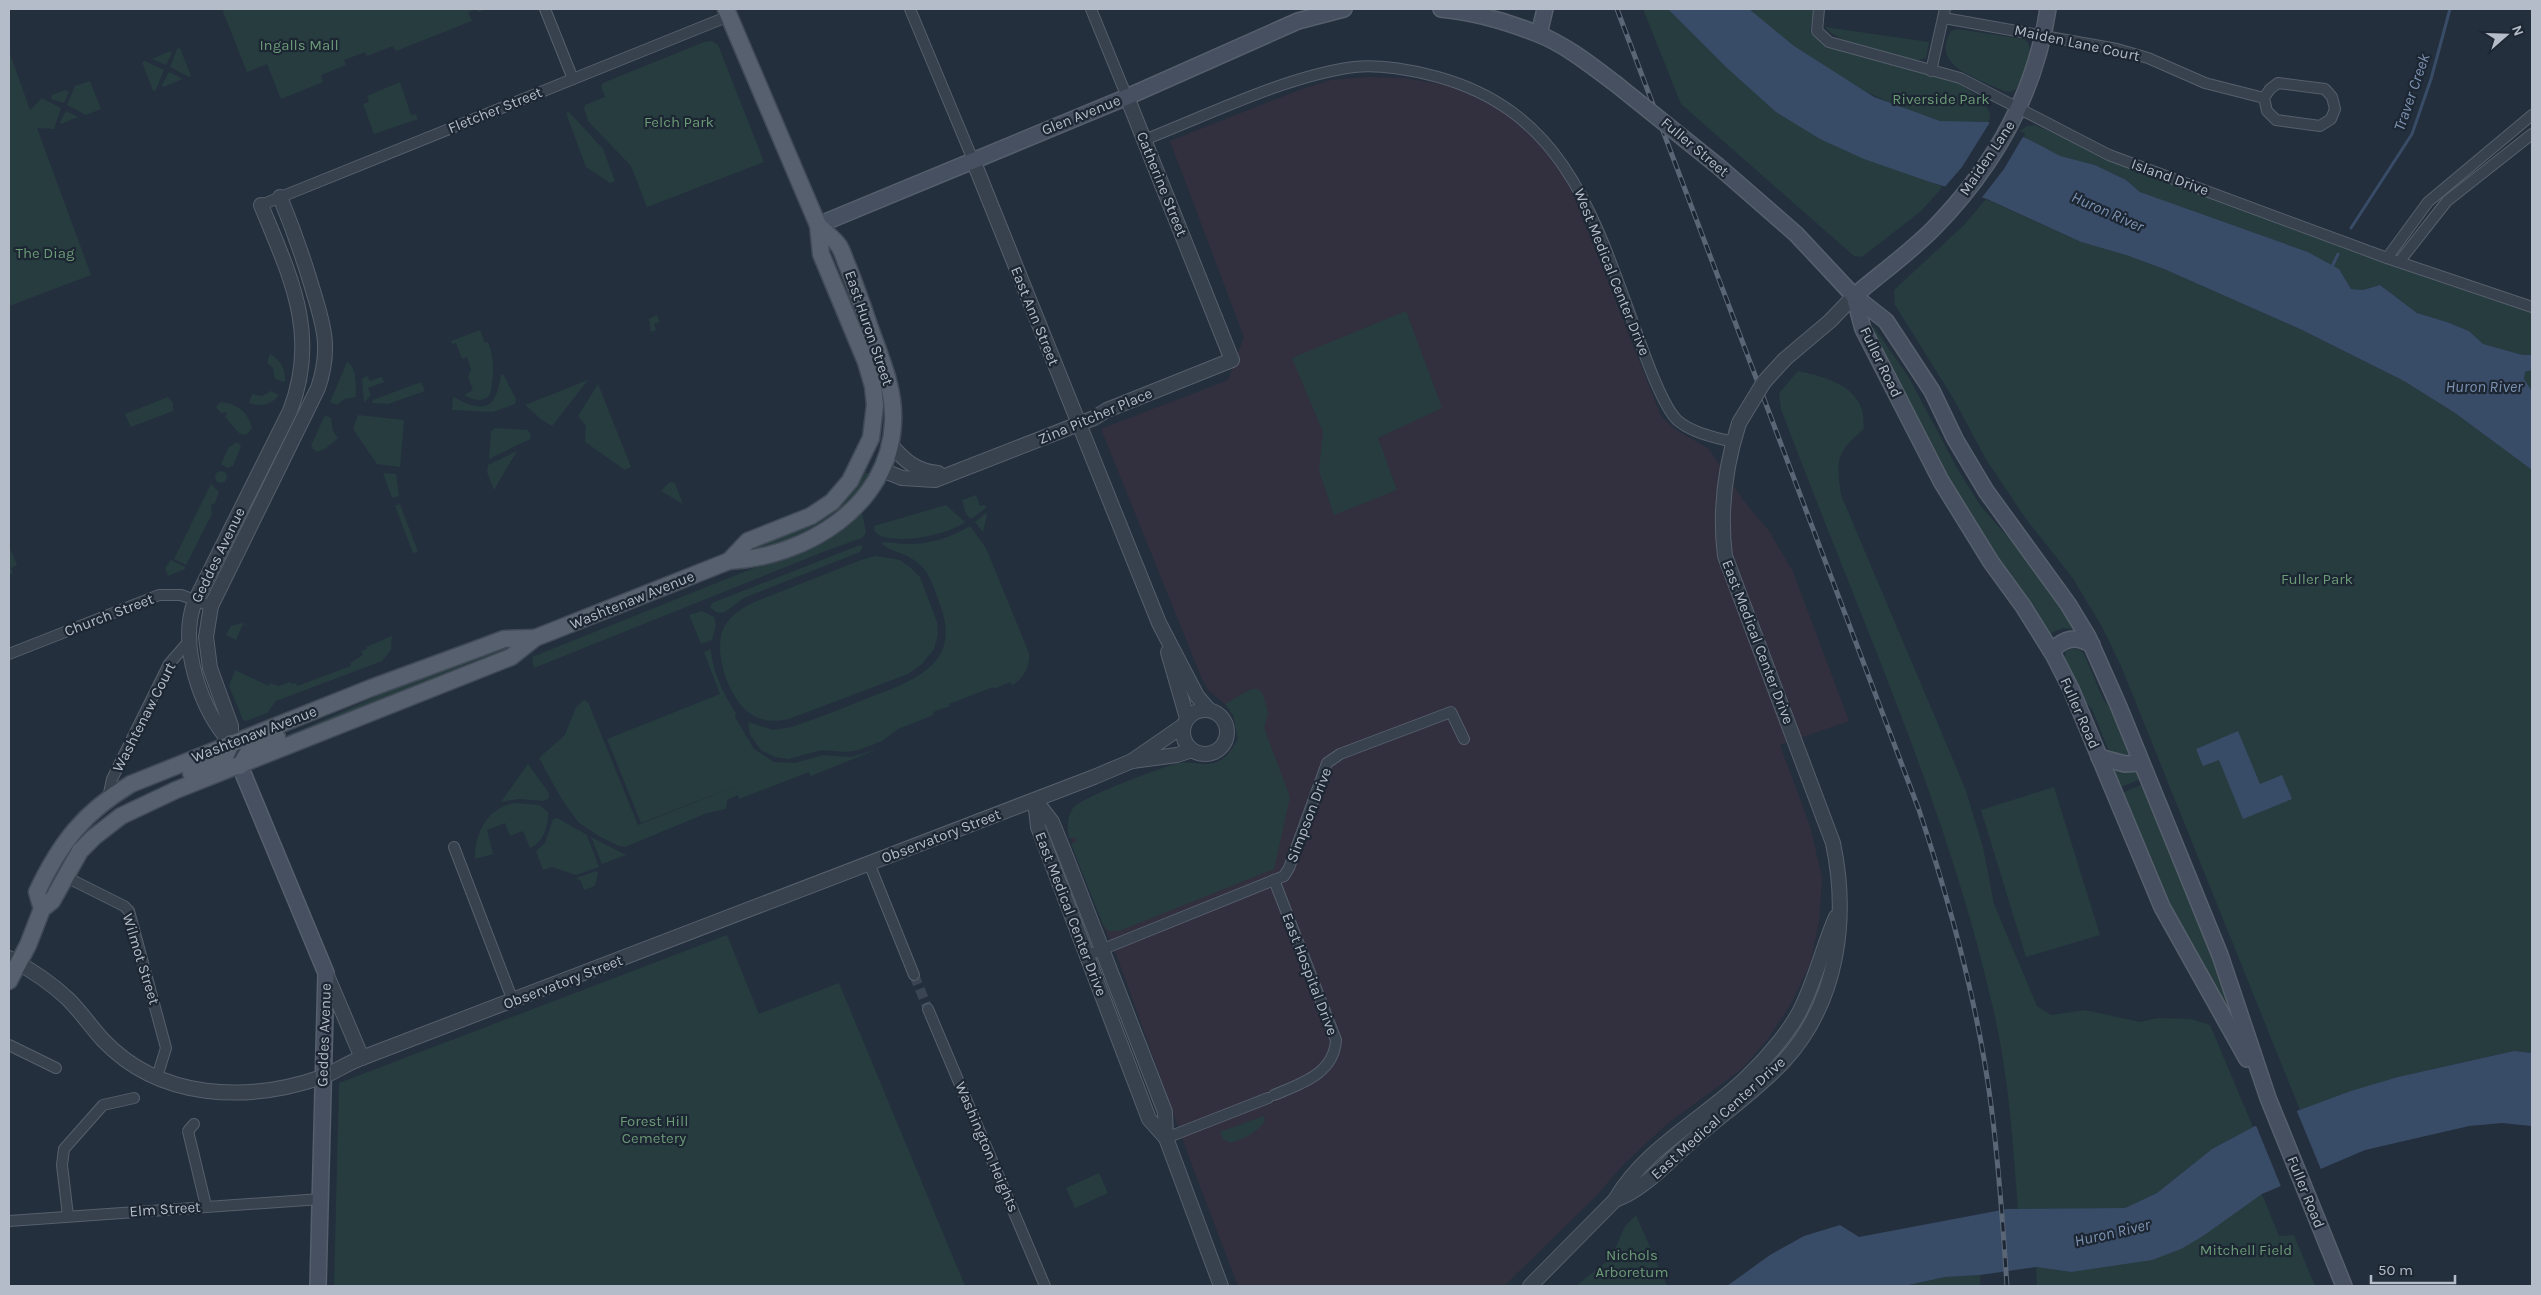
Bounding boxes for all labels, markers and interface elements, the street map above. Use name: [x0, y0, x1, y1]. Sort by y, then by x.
north arrow: [2481, 10, 2531, 60]
street label: Maiden Lane Court: [2013, 21, 2142, 65]
text: N: [2508, 23, 2527, 38]
park label: Ingalls Mall: [259, 36, 339, 54]
water label: Traver Creek: [2389, 50, 2434, 133]
street label: Fletcher Street: [445, 83, 545, 137]
park label: Riverside Park: [1892, 90, 1990, 108]
street label: Glen Avenue: [1039, 91, 1123, 139]
park label: Felch Park: [644, 113, 714, 131]
street label: Fuller Street: [1657, 113, 1733, 181]
street label: Maiden Lane: [1955, 117, 2019, 199]
street label: Catherine Street: [1133, 129, 1191, 239]
street label: Island Drive: [2129, 155, 2211, 199]
street label: West Medical Center Drive: [1570, 186, 1654, 358]
water label: Huron River: [2069, 187, 2147, 236]
park label: The Diag: [16, 244, 75, 262]
street label: East Ann Street: [1007, 264, 1063, 368]
street label: East Huron Street: [841, 268, 897, 388]
street label: Fuller Road: [1856, 324, 1906, 400]
water label: Huron River: [2445, 377, 2523, 396]
street label: Zina Pitcher Place: [1035, 384, 1155, 448]
street label: Geddes Avenue: [187, 504, 249, 606]
street label: East Medical Center Drive: [1718, 557, 1798, 727]
street label: Washtenaw Avenue: [567, 567, 697, 633]
park label: Fuller Park: [2281, 570, 2353, 588]
street label: Church Street: [62, 590, 157, 640]
street label: Washtenaw Court: [109, 659, 180, 775]
street label: Fuller Road: [2056, 675, 2104, 751]
street label: Washtenaw Avenue: [189, 702, 319, 766]
street label: Simpson Drive: [1283, 765, 1335, 865]
street label: Observatory Street: [879, 805, 1004, 867]
street label: East Medical Center Drive: [1031, 829, 1111, 999]
street label: East Hospital Drive: [1278, 910, 1342, 1038]
street label: Wilmot Street: [119, 911, 164, 1007]
street label: Observatory Street: [501, 951, 626, 1013]
street label: Geddes Avenue: [313, 983, 335, 1087]
street label: East Medical Center Drive: [1647, 1053, 1789, 1183]
street label: Washington Heights: [951, 1079, 1023, 1215]
park label: Forest Hill Cemetery: [620, 1112, 688, 1147]
street label: Fuller Road: [2283, 1153, 2329, 1231]
street label: Elm Street: [129, 1198, 202, 1220]
water label: Huron River: [2072, 1214, 2152, 1250]
park label: Mitchell Field: [2200, 1241, 2292, 1259]
park label: Nichols Arboretum: [1595, 1246, 1669, 1281]
scale bar: [2371, 1252, 2455, 1284]
text: 50 m: [2378, 1261, 2413, 1279]

